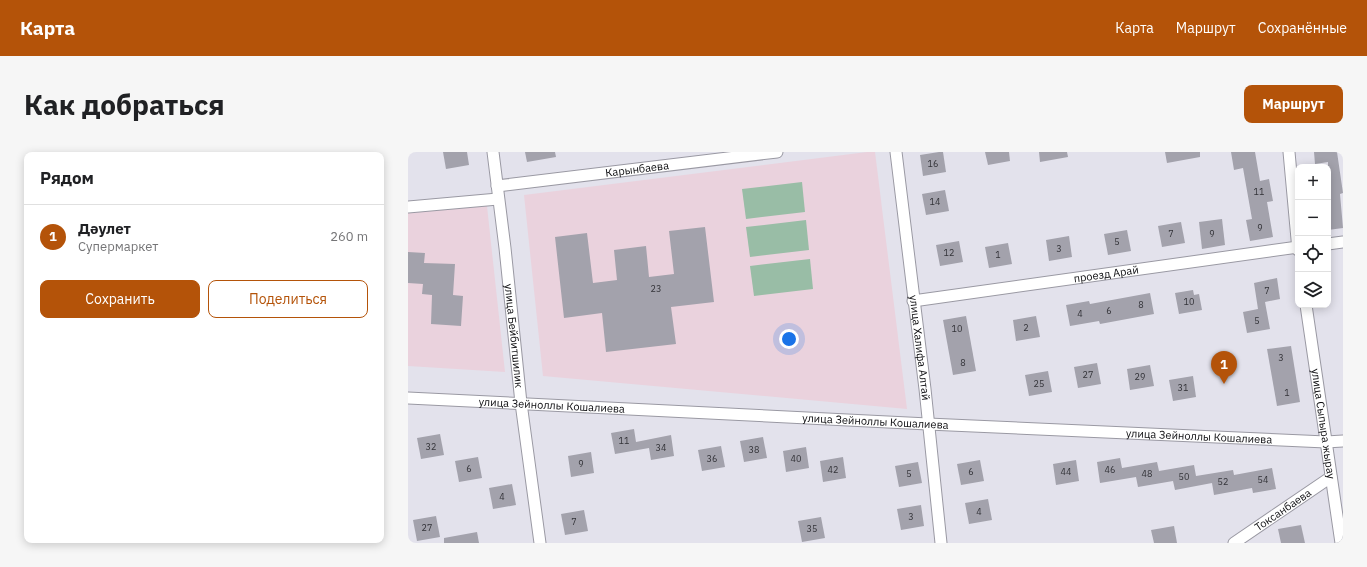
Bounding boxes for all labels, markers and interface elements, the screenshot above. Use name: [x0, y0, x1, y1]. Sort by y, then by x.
text: Карта: [20, 16, 75, 40]
text: Карта: [1115, 19, 1154, 37]
text: Маршрут: [1176, 19, 1236, 37]
text: Сохранённые: [1258, 19, 1347, 37]
button: Маршрут: [1244, 85, 1343, 123]
text: Как добраться: [24, 86, 225, 123]
street label: Карынбаева: [604, 158, 670, 180]
house number: 16: [928, 158, 938, 169]
map controls: [1295, 164, 1331, 308]
button: +: [1295, 164, 1331, 200]
text: Рядом: [40, 167, 94, 189]
house number: 11: [1254, 186, 1264, 197]
house number: 14: [930, 196, 940, 207]
button: −: [1295, 200, 1331, 236]
text: Дәулет: [78, 219, 131, 238]
house number: 9: [1257, 222, 1263, 233]
text: 1: [49, 228, 57, 245]
text: 260 m: [330, 228, 368, 245]
house number: 7: [1168, 228, 1174, 239]
house number: 9: [1209, 228, 1215, 239]
house number: 5: [1114, 236, 1120, 247]
button: locate: [1295, 236, 1331, 272]
text: Супермаркет: [78, 238, 158, 255]
house number: 3: [1056, 243, 1062, 254]
house number: 12: [944, 247, 954, 258]
house number: 1: [995, 249, 1001, 260]
street label: проезд Арай: [1073, 262, 1139, 285]
button: layers: [1295, 272, 1331, 308]
button: Сохранить: [40, 280, 200, 318]
button: Поделиться: [208, 280, 368, 318]
street label: улица Бейбитшилик: [502, 283, 526, 388]
house number: 23: [651, 283, 661, 294]
house number: 7: [1264, 285, 1270, 296]
street label: улица Халифа Алтай: [907, 294, 933, 401]
house number: 10: [1184, 296, 1194, 307]
house number: 8: [1138, 299, 1144, 310]
house number: 6: [1106, 305, 1112, 316]
house number: 4: [1077, 308, 1083, 319]
house number: 5: [1254, 315, 1260, 326]
house number: 2: [1023, 322, 1029, 333]
house number: 10: [952, 323, 962, 334]
your location: [779, 329, 799, 349]
pin: 1: [1211, 351, 1237, 384]
house number: 3: [1278, 352, 1284, 363]
house number: 8: [960, 357, 966, 368]
street label: улица Сыпыра жырау: [1308, 368, 1339, 480]
house number: 27: [1083, 369, 1093, 380]
house number: 29: [1135, 371, 1145, 382]
house number: 25: [1034, 378, 1044, 389]
house number: 31: [1178, 382, 1188, 393]
house number: 1: [1284, 387, 1290, 398]
street label: улица Зейноллы Кошалиева: [478, 395, 625, 416]
street label: улица Зейноллы Кошалиева: [802, 411, 949, 432]
street label: улица Зейноллы Кошалиева: [1126, 426, 1273, 447]
house number: 11: [619, 435, 629, 446]
house number: 32: [426, 441, 436, 452]
house number: 34: [656, 442, 666, 453]
house number: 38: [749, 444, 759, 455]
house number: 36: [707, 453, 717, 464]
house number: 40: [791, 453, 801, 464]
house number: 9: [578, 458, 584, 469]
house number: 6: [466, 463, 472, 474]
house number: 42: [828, 464, 838, 475]
house number: 46: [1105, 464, 1115, 475]
house number: 6: [968, 466, 974, 477]
house number: 44: [1061, 466, 1071, 477]
house number: 5: [906, 468, 912, 479]
house number: 48: [1142, 468, 1152, 479]
house number: 50: [1179, 471, 1189, 482]
house number: 54: [1258, 474, 1268, 485]
house number: 52: [1218, 476, 1228, 487]
street label: Токсанбаева: [1252, 485, 1314, 534]
house number: 4: [499, 491, 505, 502]
house number: 4: [976, 506, 982, 517]
house number: 3: [908, 511, 914, 522]
house number: 7: [571, 516, 577, 527]
house number: 27: [422, 522, 432, 533]
house number: 35: [807, 523, 817, 534]

